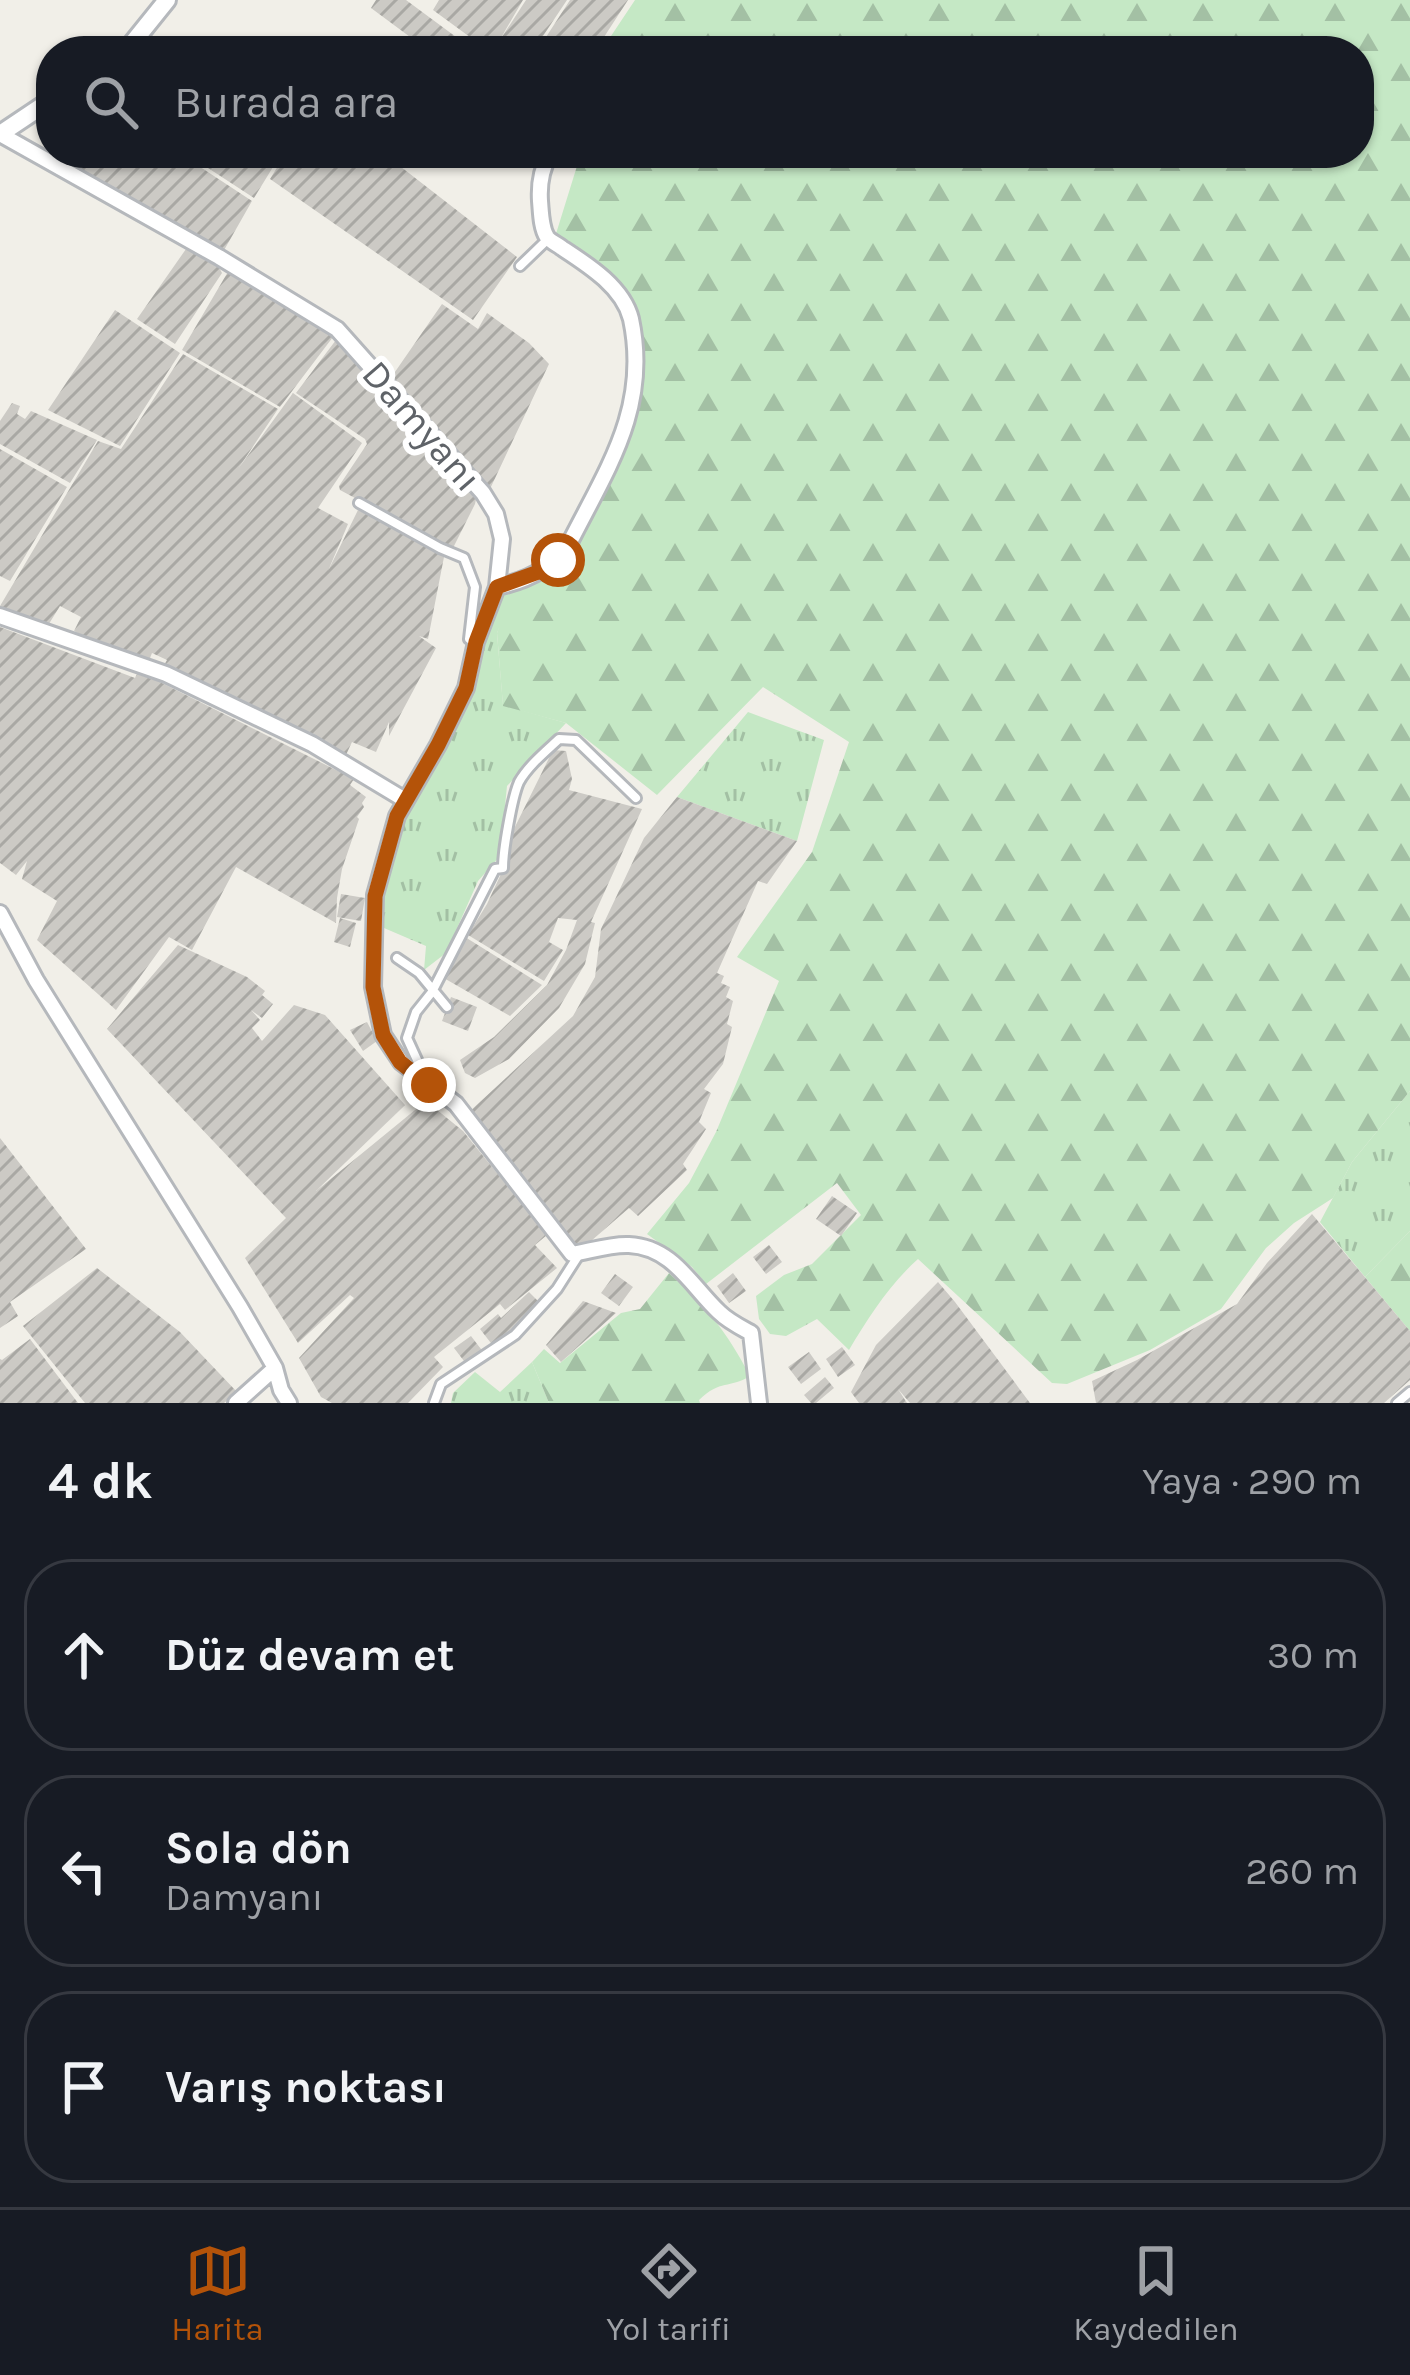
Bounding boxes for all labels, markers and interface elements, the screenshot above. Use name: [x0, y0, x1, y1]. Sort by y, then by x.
search box: [36, 36, 1374, 168]
icon: search: [78, 69, 144, 135]
text: Burada ara: [174, 76, 398, 128]
street label: Damyanı: [353, 351, 491, 501]
route start: [531, 533, 585, 587]
route end: [402, 1058, 456, 1112]
text: 4 dk: [48, 1451, 153, 1511]
text: Yaya · 290 m: [1142, 1458, 1362, 1504]
icon: ahead: [51, 1622, 117, 1688]
text: Düz devam et: [165, 1629, 455, 1681]
text: 30 m: [1267, 1632, 1359, 1678]
text: Sola dön: [165, 1822, 352, 1874]
icon: left: [51, 1838, 117, 1904]
text: 260 m: [1245, 1848, 1359, 1894]
text: Damyanı: [165, 1874, 323, 1920]
icon: arrive: [51, 2054, 117, 2120]
text: Varış noktası: [165, 2061, 447, 2113]
tab: Harita: [171, 2238, 264, 2348]
tab: Yol tarifi: [606, 2238, 731, 2348]
tab: Kaydedilen: [1073, 2238, 1239, 2348]

